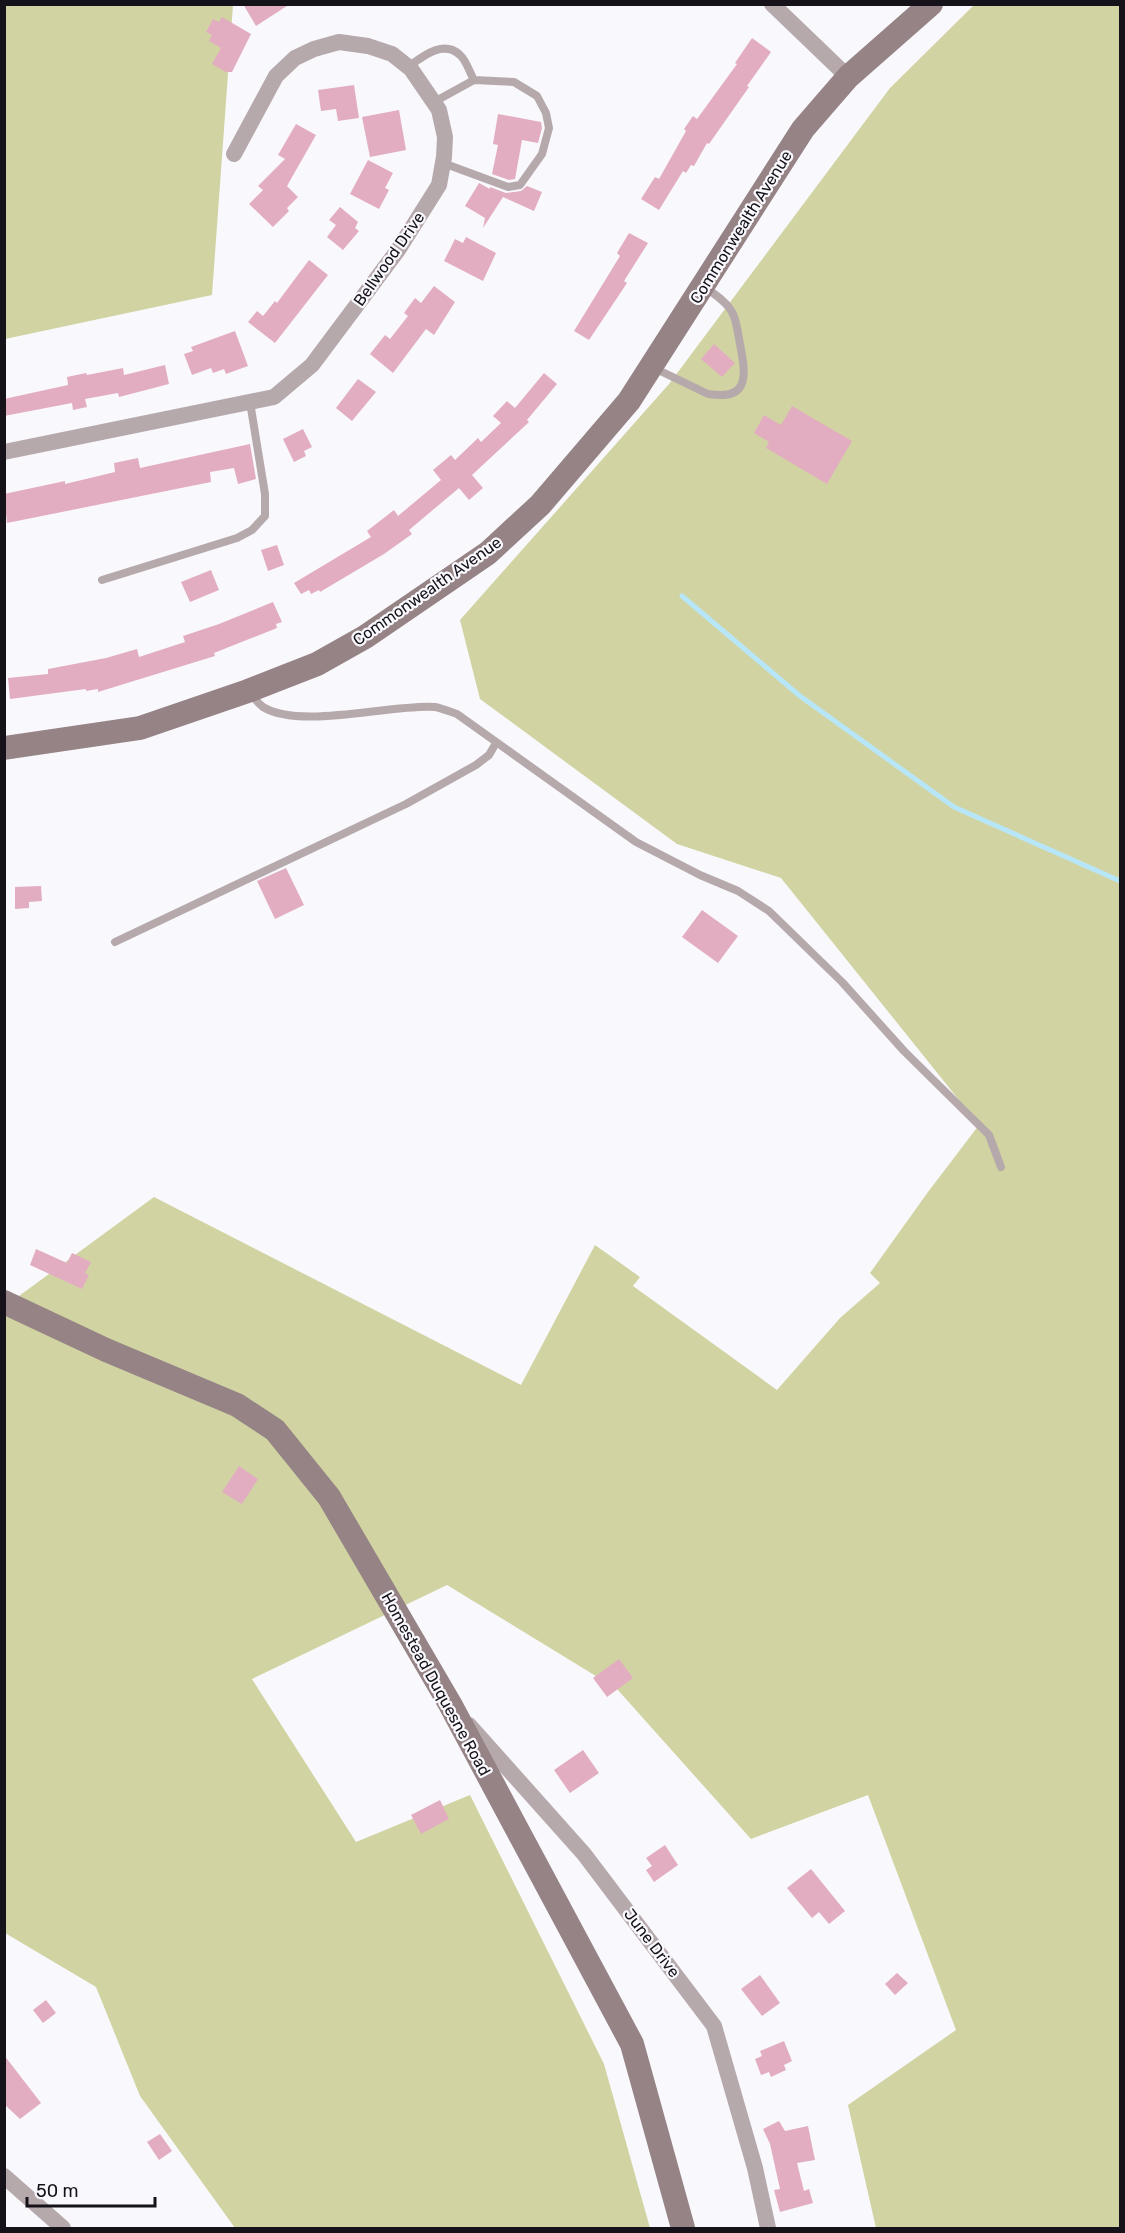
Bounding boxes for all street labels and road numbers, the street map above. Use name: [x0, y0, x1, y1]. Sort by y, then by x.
street label: Commonwealth Avenue: [686, 147, 796, 307]
street label: Bellwood Drive: [350, 208, 428, 310]
street label: Commonwealth Avenue: [349, 532, 505, 650]
street label: Homestead Duquesne Road: [378, 1589, 494, 1779]
street label: June Drive: [620, 1905, 684, 1981]

